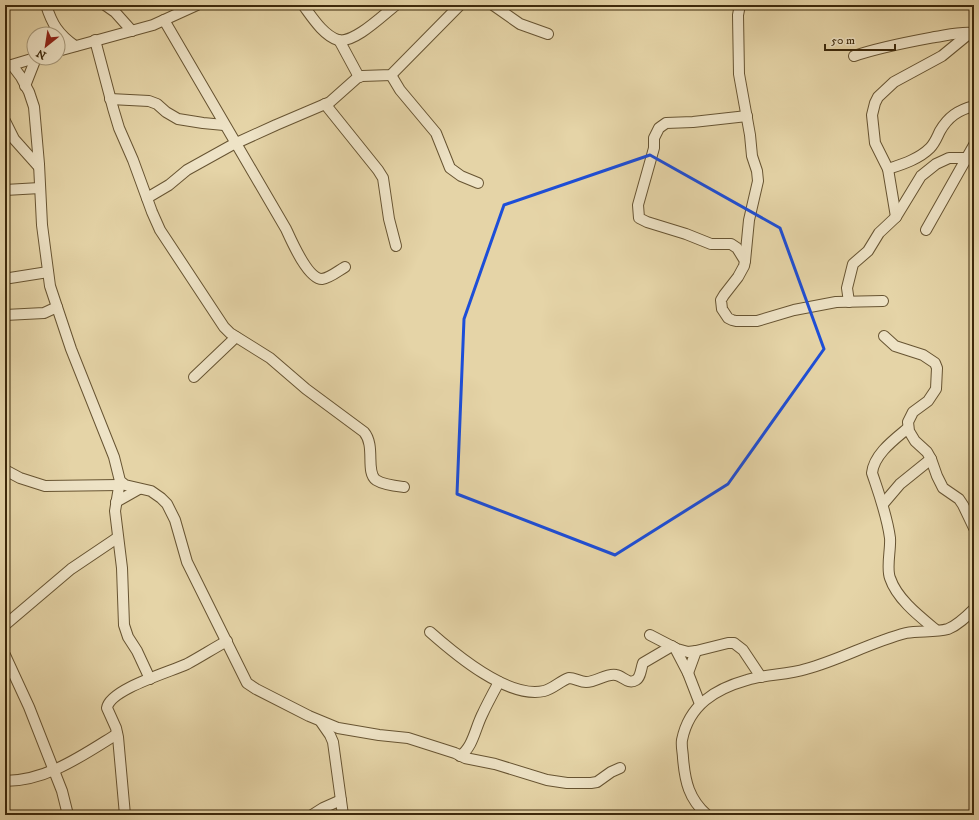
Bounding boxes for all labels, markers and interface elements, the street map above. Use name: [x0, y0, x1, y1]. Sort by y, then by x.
north arrow: [26, 26, 66, 66]
scale bar: [825, 26, 895, 52]
text: 50 m: [831, 33, 855, 48]
text: N: [34, 45, 49, 62]

